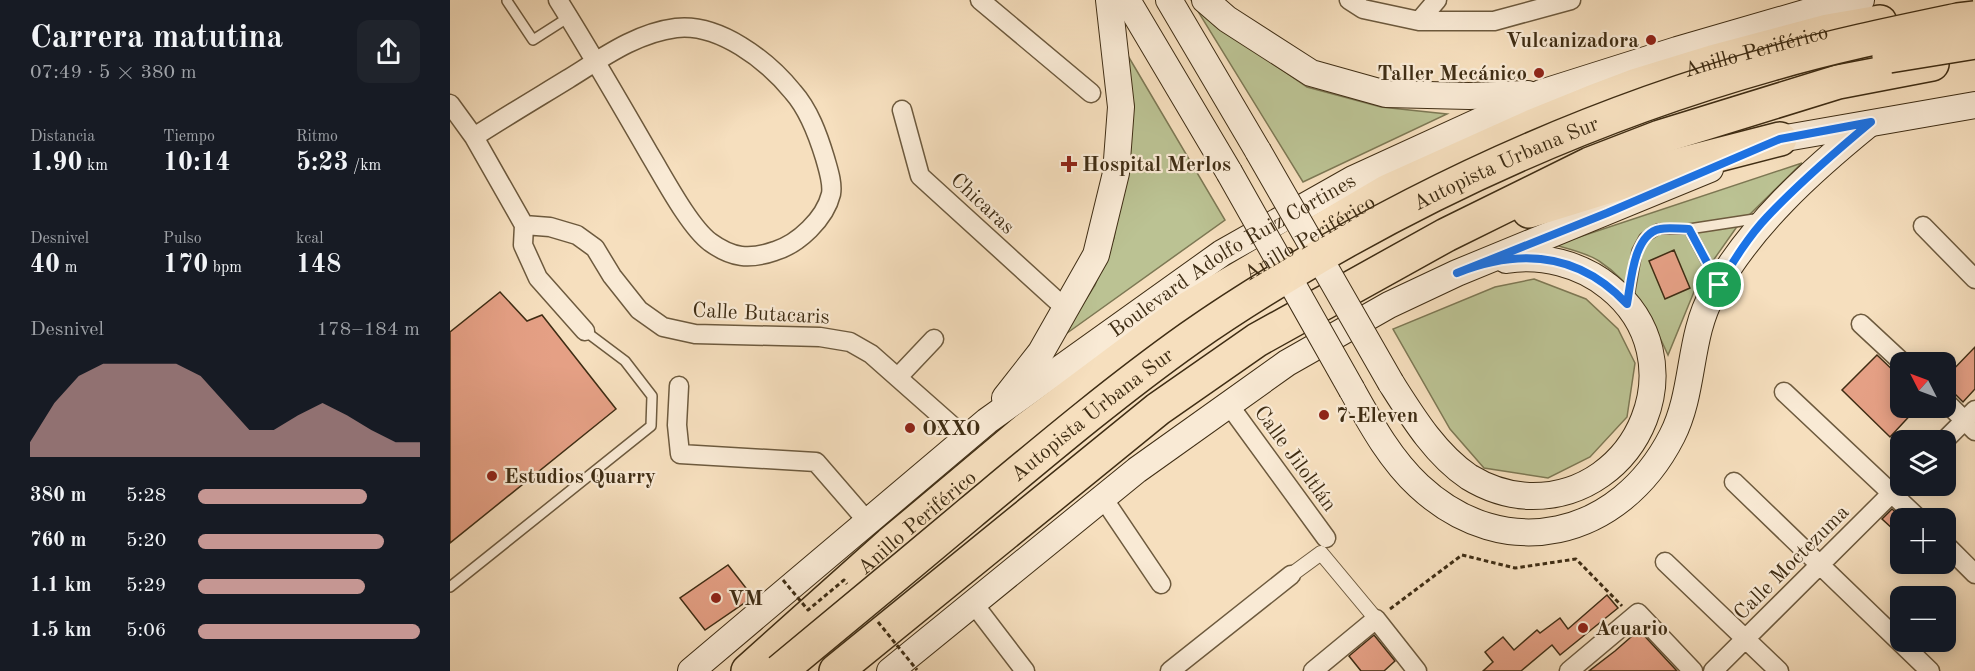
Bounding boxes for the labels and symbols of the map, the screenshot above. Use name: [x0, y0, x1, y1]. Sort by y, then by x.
street label: Anillo Periférico: [1682, 22, 1831, 82]
place label: Vulcanizadora: [1506, 31, 1639, 52]
marker: Vulcanizadora: [1644, 33, 1658, 47]
place label: Taller Mecánico: [1377, 64, 1527, 85]
marker: Taller Mecánico: [1532, 66, 1546, 80]
street label: Autopista Urbana Sur: [1410, 114, 1602, 215]
marker: Hospital Merlos: [1060, 155, 1078, 173]
place label: Hospital Merlos: [1082, 155, 1231, 176]
street label: Chicaras: [946, 170, 1018, 239]
street label: Boulevard Adolfo Ruiz Cortines: [1106, 171, 1360, 342]
street label: Anillo Periférico: [1241, 192, 1379, 285]
pin: [1693, 259, 1744, 310]
street label: Calle Butacaris: [692, 300, 830, 329]
street label: Autopista Urbana Sur: [1008, 344, 1178, 486]
north arrow: [1890, 352, 1956, 418]
street label: Calle Jiloltlán: [1250, 402, 1340, 516]
place label: 7-Eleven: [1336, 406, 1418, 427]
marker: 7-Eleven: [1317, 408, 1331, 422]
place label: OXXO: [922, 419, 980, 440]
marker: OXXO: [903, 421, 917, 435]
place label: Estudios Quarry: [504, 467, 656, 488]
street label: Anillo Periférico: [854, 467, 981, 579]
marker: Estudios Quarry: [485, 469, 499, 483]
street label: Calle Moctezuma: [1731, 502, 1854, 625]
place label: VM: [728, 589, 763, 610]
marker: VM: [709, 591, 723, 605]
place label: Acuario: [1595, 619, 1668, 640]
marker: Acuario: [1576, 621, 1590, 635]

